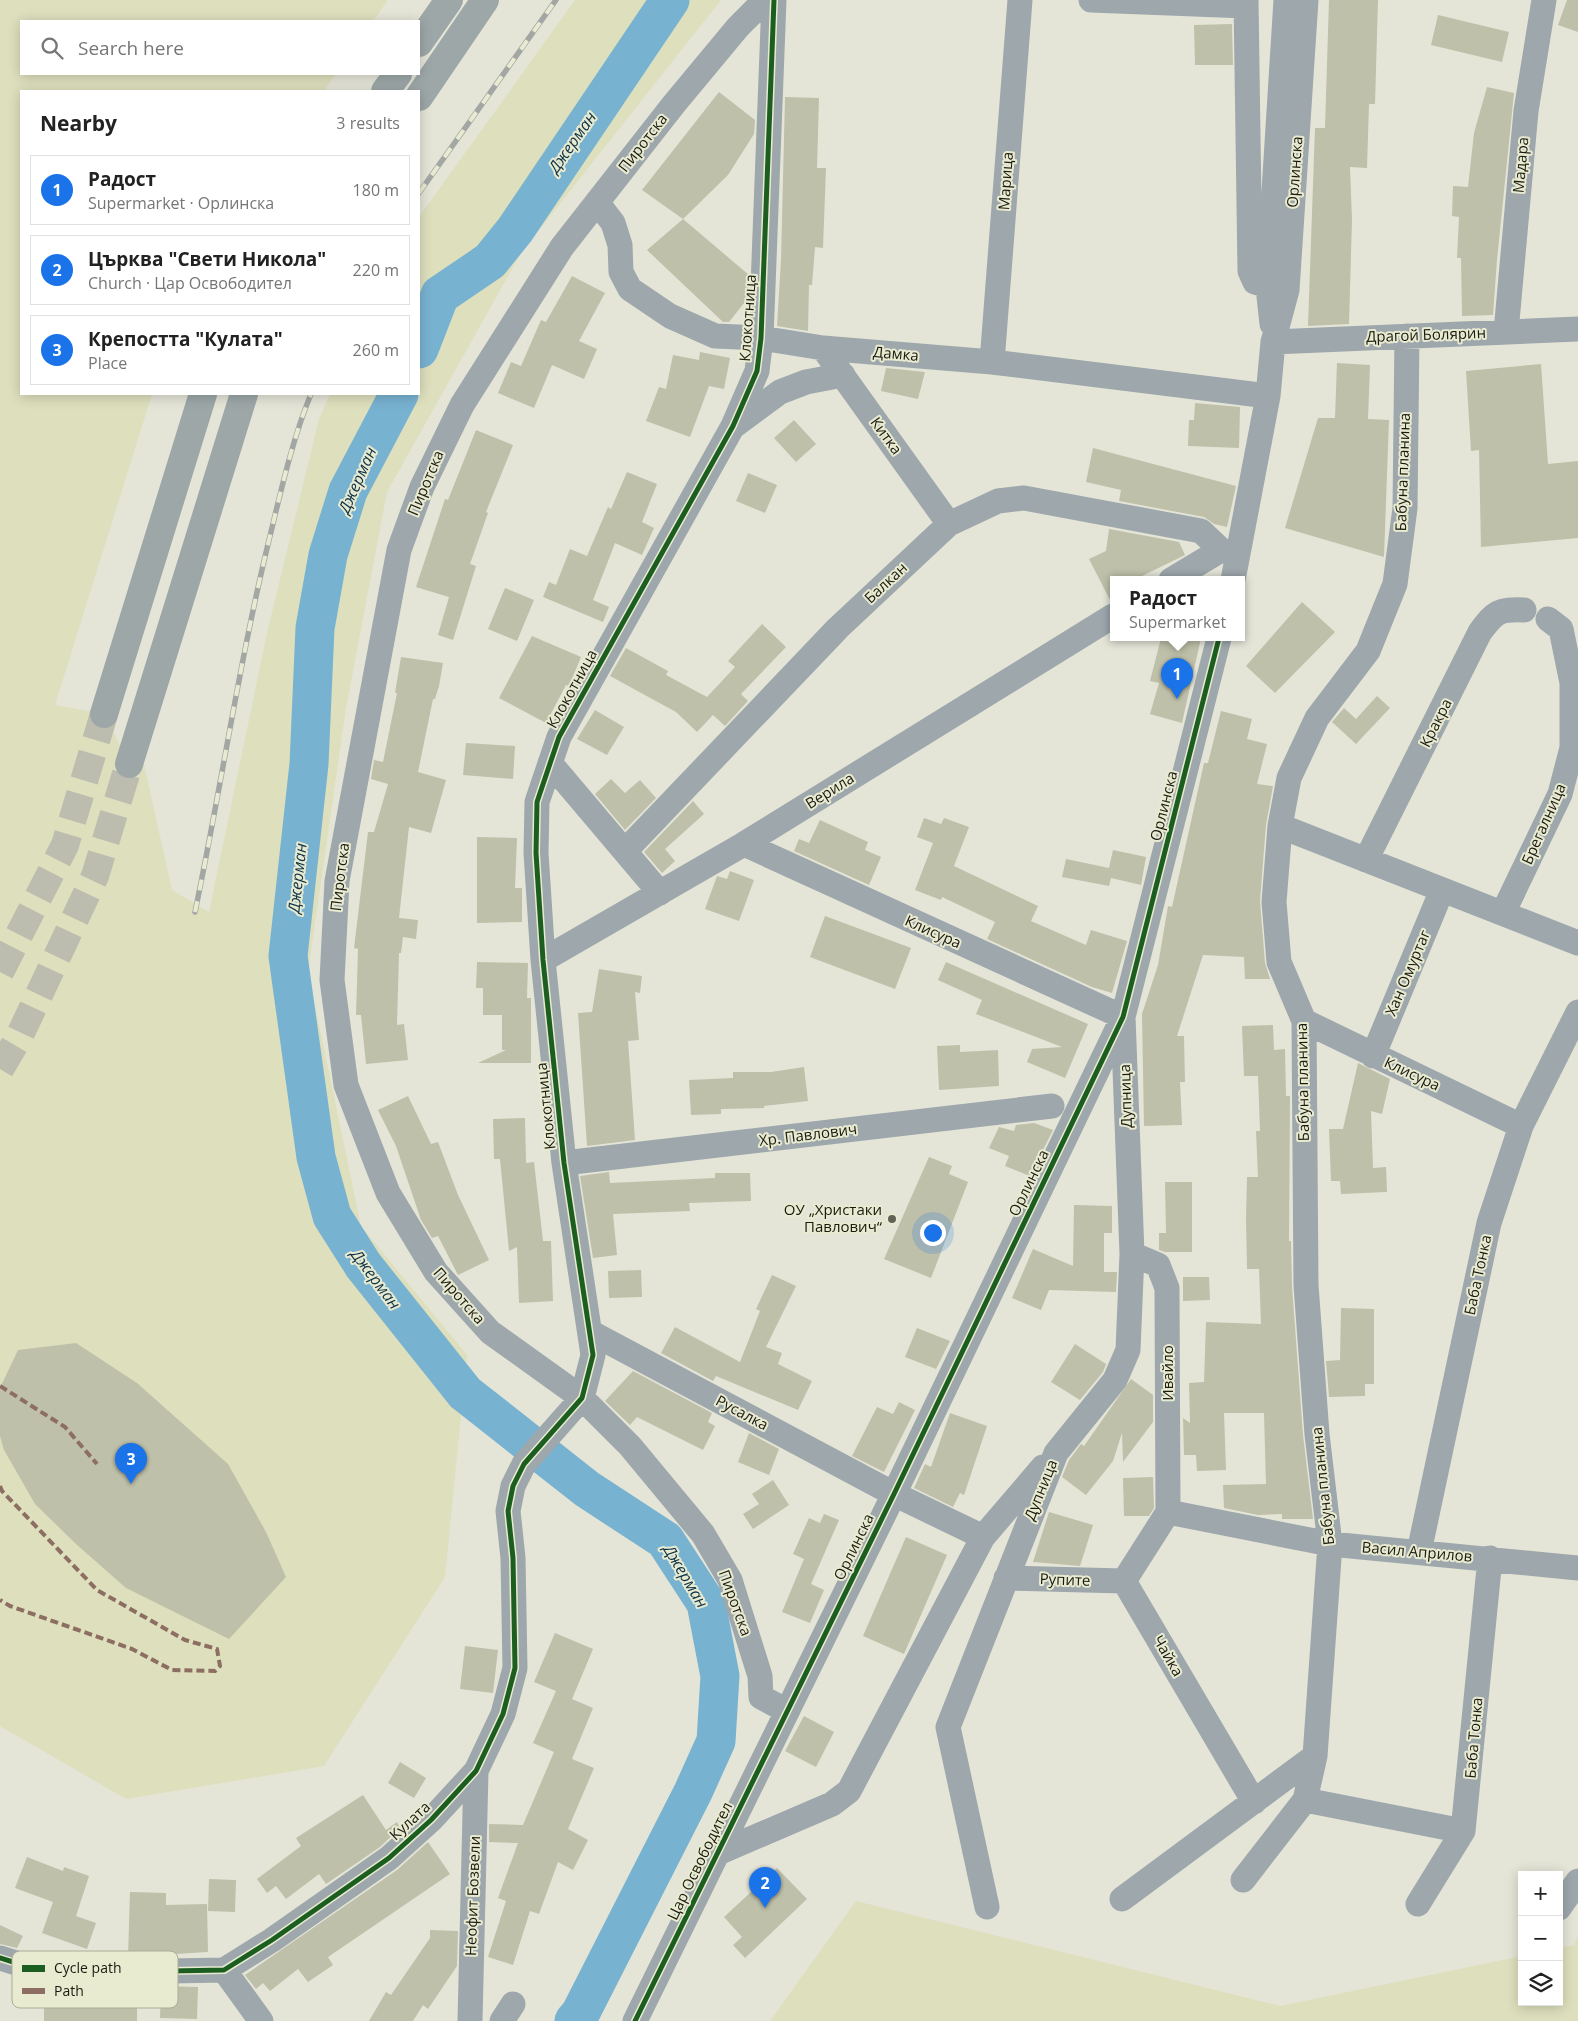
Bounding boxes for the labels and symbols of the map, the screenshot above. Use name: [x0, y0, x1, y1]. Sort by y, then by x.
water label: Джерман: [542, 107, 601, 179]
street label: Пиротска: [613, 109, 671, 176]
street label: Орлинска: [1282, 135, 1306, 208]
street label: Мадара: [1508, 136, 1532, 194]
street label: Марица: [993, 151, 1017, 211]
street label: Клокотница: [734, 274, 760, 362]
street label: Драгой Болярин: [1366, 322, 1486, 346]
street label: Дамка: [872, 341, 920, 365]
street label: Бабуна планина: [1390, 412, 1414, 532]
street label: Китка: [866, 413, 907, 458]
water label: Джерман: [332, 443, 382, 518]
street label: Пиротска: [402, 447, 448, 518]
street label: Балкан: [860, 557, 911, 607]
street label: Клокотница: [541, 645, 601, 732]
pin: 1: [1161, 658, 1193, 699]
street label: Кракра: [1414, 695, 1456, 750]
street label: Верила: [801, 767, 858, 813]
street label: Орлинска: [1145, 769, 1181, 843]
street label: Брегалница: [1516, 780, 1570, 867]
water label: Джерман: [282, 841, 312, 916]
street label: Пиротска: [325, 841, 353, 912]
street label: Клисура: [902, 910, 965, 952]
street label: Хан Омуртаг: [1380, 926, 1434, 1019]
street label: Бабуна планина: [1291, 1022, 1313, 1142]
street label: Клисура: [1381, 1051, 1444, 1095]
street label: Клокотница: [530, 1062, 560, 1151]
street label: Дупница: [1114, 1064, 1136, 1128]
street label: Хр. Павлович: [758, 1118, 858, 1150]
street label: Орлинска: [1003, 1146, 1053, 1219]
place label: ОУ „Христаки Павлович“: [784, 1199, 883, 1236]
marker: ОУ „Христаки Павлович“: [886, 1213, 898, 1225]
your location: [920, 1220, 946, 1246]
street label: Баба Тонка: [1459, 1233, 1495, 1317]
water label: Джерман: [345, 1243, 406, 1314]
street label: Пиротска: [430, 1263, 490, 1328]
street label: Ивайло: [1157, 1345, 1177, 1401]
street label: Русалка: [713, 1390, 772, 1434]
street label: Бабуна планина: [1306, 1426, 1338, 1546]
pin: 3: [115, 1443, 147, 1484]
street label: Дупница: [1019, 1456, 1061, 1523]
street label: Орлинска: [828, 1510, 878, 1583]
street label: Васил Априлов: [1361, 1536, 1473, 1566]
water label: Джерман: [657, 1539, 714, 1612]
street label: Пиротска: [715, 1567, 757, 1638]
street label: Рупите: [1039, 1568, 1091, 1590]
street label: Чайка: [1149, 1631, 1189, 1680]
street label: Баба Тонка: [1459, 1696, 1487, 1779]
street label: Кулата: [385, 1796, 434, 1844]
street label: Цар Освободител: [662, 1798, 736, 1923]
street label: Неофит Бозвели: [460, 1835, 484, 1956]
pin: 2: [749, 1867, 781, 1908]
legend: [12, 1951, 178, 2008]
text: Cycle path: [54, 1958, 122, 1977]
text: Path: [54, 1981, 84, 2000]

